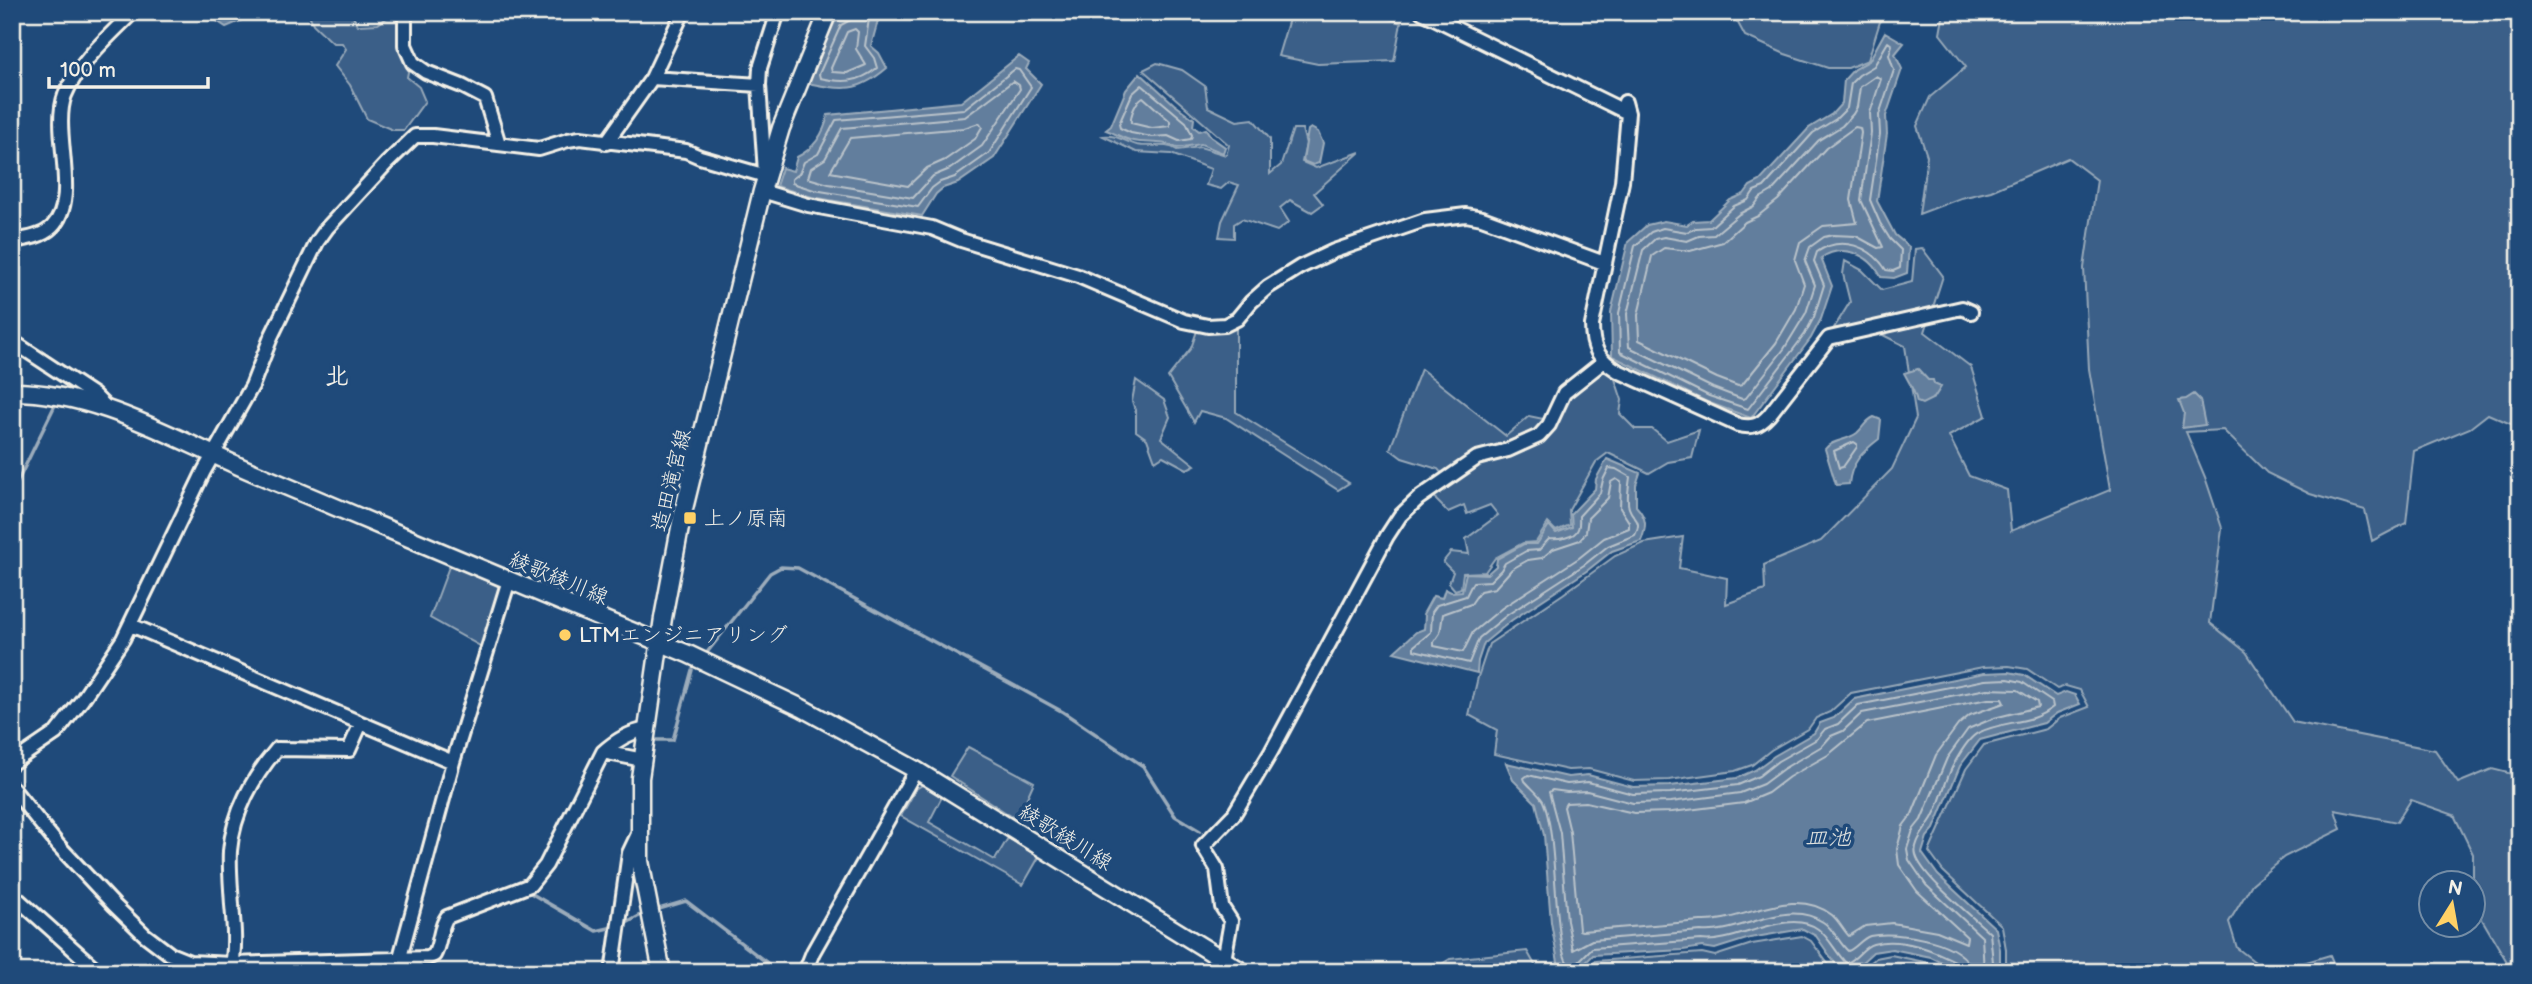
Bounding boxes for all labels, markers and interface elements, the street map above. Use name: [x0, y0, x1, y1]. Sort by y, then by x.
scale bar: [49, 46, 208, 90]
text: 100 m: [60, 58, 116, 83]
district label: 北: [325, 362, 349, 391]
street label: 造田滝宮線: [647, 426, 696, 534]
place label: 上ノ原南: [704, 506, 788, 531]
marker: 上ノ原南: [682, 510, 698, 526]
street label: 綾歌綾川線: [506, 546, 612, 610]
place label: LTMエンジニアリング: [579, 623, 788, 648]
marker: LTMエンジニアリング: [557, 627, 573, 643]
street label: 綾歌綾川線: [1015, 799, 1117, 876]
water label: 皿池: [1805, 824, 1852, 852]
north arrow: [2416, 869, 2486, 939]
text: N: [2446, 876, 2464, 901]

